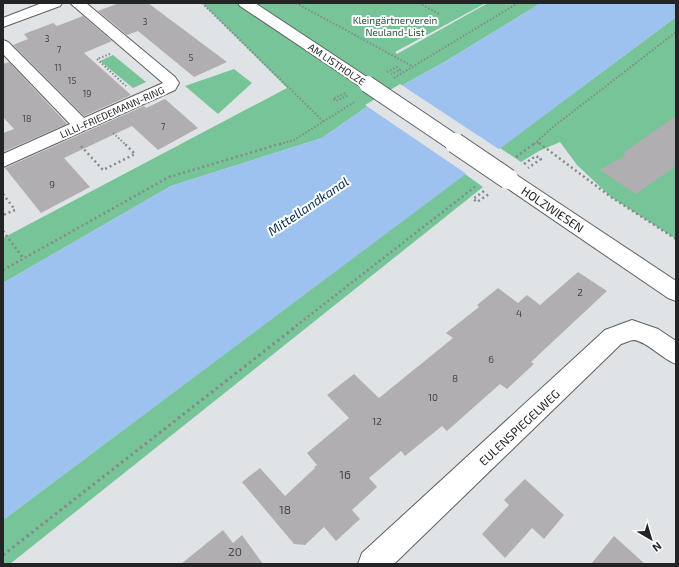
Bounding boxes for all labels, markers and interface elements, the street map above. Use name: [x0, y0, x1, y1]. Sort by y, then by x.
park label: Kleingärtnerverein Neuland-List: [353, 14, 438, 38]
house number: 3: [142, 16, 148, 27]
house number: 3: [44, 33, 50, 44]
street label: AM LISTHOLZE: [306, 41, 368, 88]
house number: 7: [57, 44, 62, 55]
house number: 5: [189, 52, 194, 63]
house number: 11: [54, 62, 62, 73]
house number: 15: [68, 75, 76, 86]
street label: LILLI-FRIEDEMANN-RING: [58, 84, 166, 140]
house number: 19: [83, 88, 91, 99]
house number: 18: [22, 113, 32, 124]
house number: 7: [161, 121, 166, 132]
water label: Mittellandkanal: [264, 173, 352, 239]
house number: 9: [49, 178, 55, 190]
street label: HOLZWIESEN: [519, 183, 587, 235]
house number: 2: [577, 286, 583, 298]
house number: 4: [516, 307, 522, 319]
house number: 6: [488, 353, 494, 365]
house number: 8: [452, 372, 458, 384]
street label: EULENSPIEGELWEG: [476, 386, 562, 468]
house number: 10: [428, 391, 438, 403]
house number: 12: [372, 415, 382, 427]
house number: 16: [339, 467, 351, 481]
house number: 18: [279, 502, 291, 516]
north arrow: [631, 519, 671, 559]
text: N: [650, 540, 665, 555]
house number: 20: [228, 544, 242, 558]

